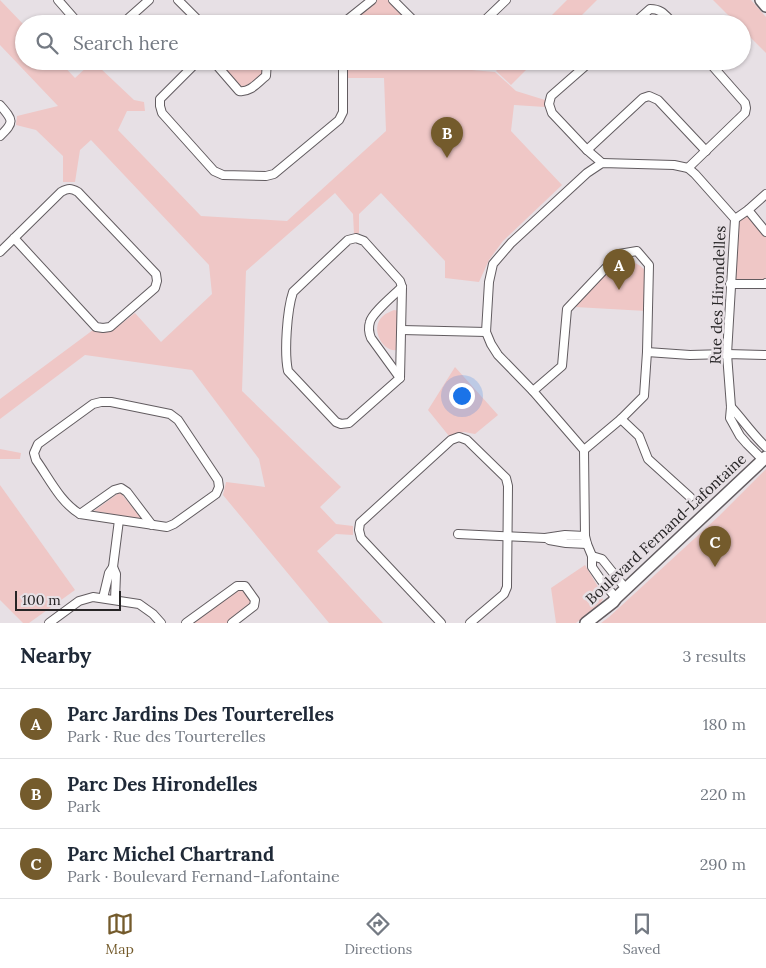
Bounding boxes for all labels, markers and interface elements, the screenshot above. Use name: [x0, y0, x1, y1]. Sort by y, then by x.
search box: [15, 15, 751, 70]
icon: search: [33, 29, 61, 57]
text: Search here: [73, 31, 179, 55]
pin: B: [431, 117, 463, 158]
street label: Rue des Hirondelles: [706, 225, 729, 365]
pin: A: [603, 249, 635, 290]
your location: [449, 383, 475, 409]
street label: Boulevard Fernand-Lafontaine: [581, 449, 750, 608]
pin: C: [699, 526, 731, 567]
scale bar: [15, 588, 121, 611]
text: 100 m: [22, 591, 61, 609]
text: Nearby: [20, 642, 91, 669]
text: 3 results: [682, 646, 746, 666]
text: Parc Jardins Des Tourterelles: [67, 702, 334, 726]
text: A: [31, 714, 41, 734]
text: 180 m: [703, 714, 746, 734]
text: Park · Rue des Tourterelles: [67, 726, 266, 746]
text: Parc Des Hirondelles: [67, 772, 258, 796]
text: B: [31, 784, 41, 804]
text: 220 m: [700, 784, 746, 804]
text: Park: [67, 796, 100, 816]
text: Parc Michel Chartrand: [67, 842, 274, 866]
text: C: [30, 854, 42, 874]
text: 290 m: [700, 854, 746, 874]
text: Park · Boulevard Fernand-Lafontaine: [67, 866, 340, 886]
tab: Map: [105, 910, 134, 958]
tab: Directions: [344, 910, 412, 958]
tab: Saved: [623, 910, 661, 958]

